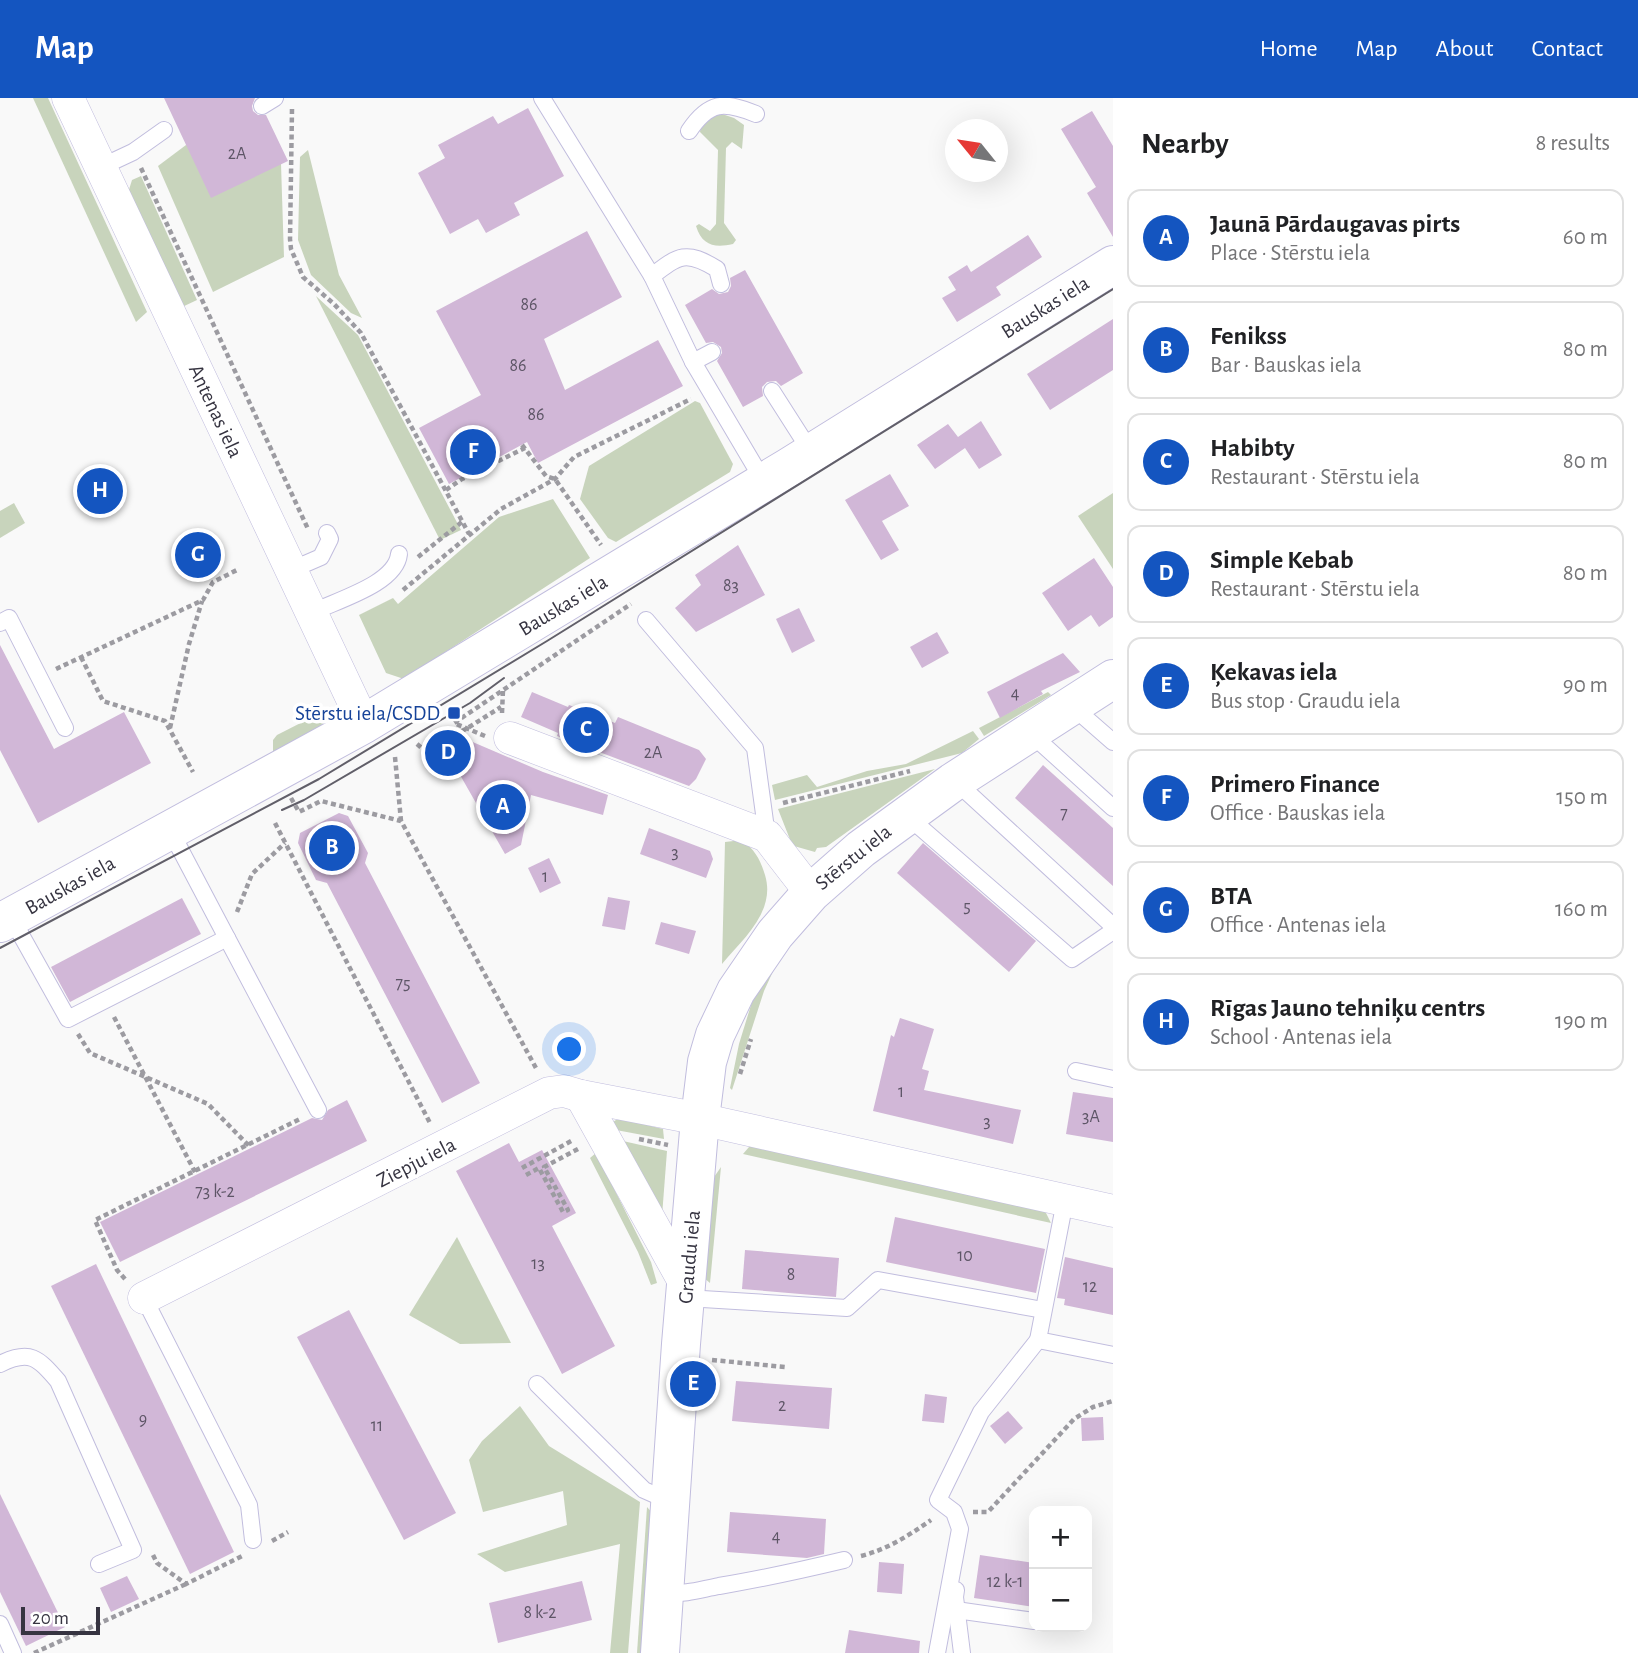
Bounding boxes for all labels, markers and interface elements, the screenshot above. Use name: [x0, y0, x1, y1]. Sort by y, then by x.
text: Map: [35, 32, 94, 65]
text: Home: [1260, 37, 1318, 61]
text: Map: [1356, 37, 1398, 61]
text: About: [1436, 37, 1493, 61]
text: Contact: [1531, 37, 1603, 61]
north arrow: [945, 119, 1008, 182]
text: Nearby: [1141, 129, 1229, 159]
text: 8 results: [1536, 132, 1610, 155]
house number: 2A: [228, 145, 247, 163]
text: Jaunā Pārdaugavas pirts: [1210, 211, 1460, 237]
text: A: [1159, 226, 1173, 249]
text: 60 m: [1563, 226, 1608, 249]
text: Place · Stērstu iela: [1210, 242, 1370, 265]
street label: Bauskas iela: [998, 272, 1093, 343]
house number: 86: [521, 296, 538, 314]
text: Fenikss: [1210, 323, 1287, 349]
text: B: [1159, 338, 1173, 361]
text: 80 m: [1563, 338, 1608, 361]
text: Bar · Bauskas iela: [1210, 354, 1362, 377]
house number: 86: [510, 357, 527, 375]
street label: Antenas iela: [185, 361, 246, 461]
house number: 86: [528, 406, 545, 424]
pin: F: [450, 426, 496, 478]
text: Habibty: [1210, 435, 1295, 461]
text: C: [1160, 450, 1172, 473]
text: 80 m: [1563, 450, 1608, 473]
pin: H: [77, 465, 123, 517]
text: Restaurant · Stērstu iela: [1210, 466, 1420, 489]
pin: G: [175, 529, 221, 581]
text: Simple Kebab: [1210, 547, 1354, 573]
text: D: [1158, 562, 1174, 585]
text: 80 m: [1563, 562, 1608, 585]
street label: Bauskas iela: [515, 571, 611, 640]
house number: 83: [723, 577, 739, 595]
text: Restaurant · Stērstu iela: [1210, 578, 1420, 601]
text: Ķekavas iela: [1210, 659, 1338, 685]
text: E: [1160, 674, 1172, 697]
text: 90 m: [1563, 674, 1608, 697]
house number: 4: [1011, 685, 1020, 703]
text: Bus stop · Graudu iela: [1210, 690, 1401, 713]
place label: Stērstu iela/CSDD: [295, 703, 440, 724]
pin: C: [563, 704, 609, 756]
marker: Stērstu iela/CSDD: [446, 705, 462, 721]
pin: D: [425, 727, 471, 779]
house number: 2A: [644, 744, 663, 762]
text: Primero Finance: [1210, 771, 1380, 797]
pin: A: [480, 781, 526, 833]
text: F: [1161, 786, 1171, 809]
text: 150 m: [1556, 786, 1608, 809]
text: Office · Bauskas iela: [1210, 802, 1385, 825]
house number: 7: [1060, 805, 1068, 823]
street label: Stērstu iela: [811, 820, 896, 894]
pin: B: [309, 822, 355, 874]
house number: 3: [671, 844, 679, 862]
street label: Bauskas iela: [22, 852, 119, 919]
house number: 1: [542, 868, 548, 886]
text: BTA: [1210, 883, 1252, 909]
house number: 5: [963, 898, 971, 916]
text: G: [1159, 898, 1173, 921]
text: 160 m: [1555, 898, 1608, 921]
text: Office · Antenas iela: [1210, 914, 1386, 937]
house number: 75: [395, 975, 411, 993]
text: Rīgas Jauno tehniķu centrs: [1210, 995, 1485, 1021]
text: H: [1158, 1010, 1174, 1033]
text: 190 m: [1555, 1010, 1608, 1033]
text: School · Antenas iela: [1210, 1026, 1392, 1049]
your location: [552, 1032, 586, 1066]
house number: 1: [898, 1083, 904, 1101]
house number: 3A: [1082, 1108, 1101, 1126]
house number: 3: [983, 1113, 991, 1131]
street label: Ziepju iela: [373, 1133, 460, 1191]
house number: 73 k-2: [195, 1183, 235, 1201]
street label: Graudu iela: [675, 1209, 704, 1305]
house number: 10: [957, 1247, 973, 1265]
house number: 13: [531, 1255, 545, 1273]
house number: 8: [787, 1266, 795, 1284]
house number: 12: [1083, 1278, 1097, 1296]
pin: E: [670, 1358, 716, 1410]
house number: 2: [778, 1397, 786, 1415]
house number: 9: [139, 1411, 147, 1429]
house number: 11: [371, 1417, 383, 1435]
map controls: [1029, 1506, 1092, 1632]
button: +: [1029, 1506, 1092, 1569]
house number: 4: [772, 1528, 781, 1546]
button: −: [1029, 1569, 1092, 1632]
house number: 12 k-1: [987, 1573, 1023, 1591]
scale bar: [21, 1604, 100, 1636]
house number: 8 k-2: [524, 1604, 556, 1622]
text: 20 m: [32, 1609, 69, 1628]

